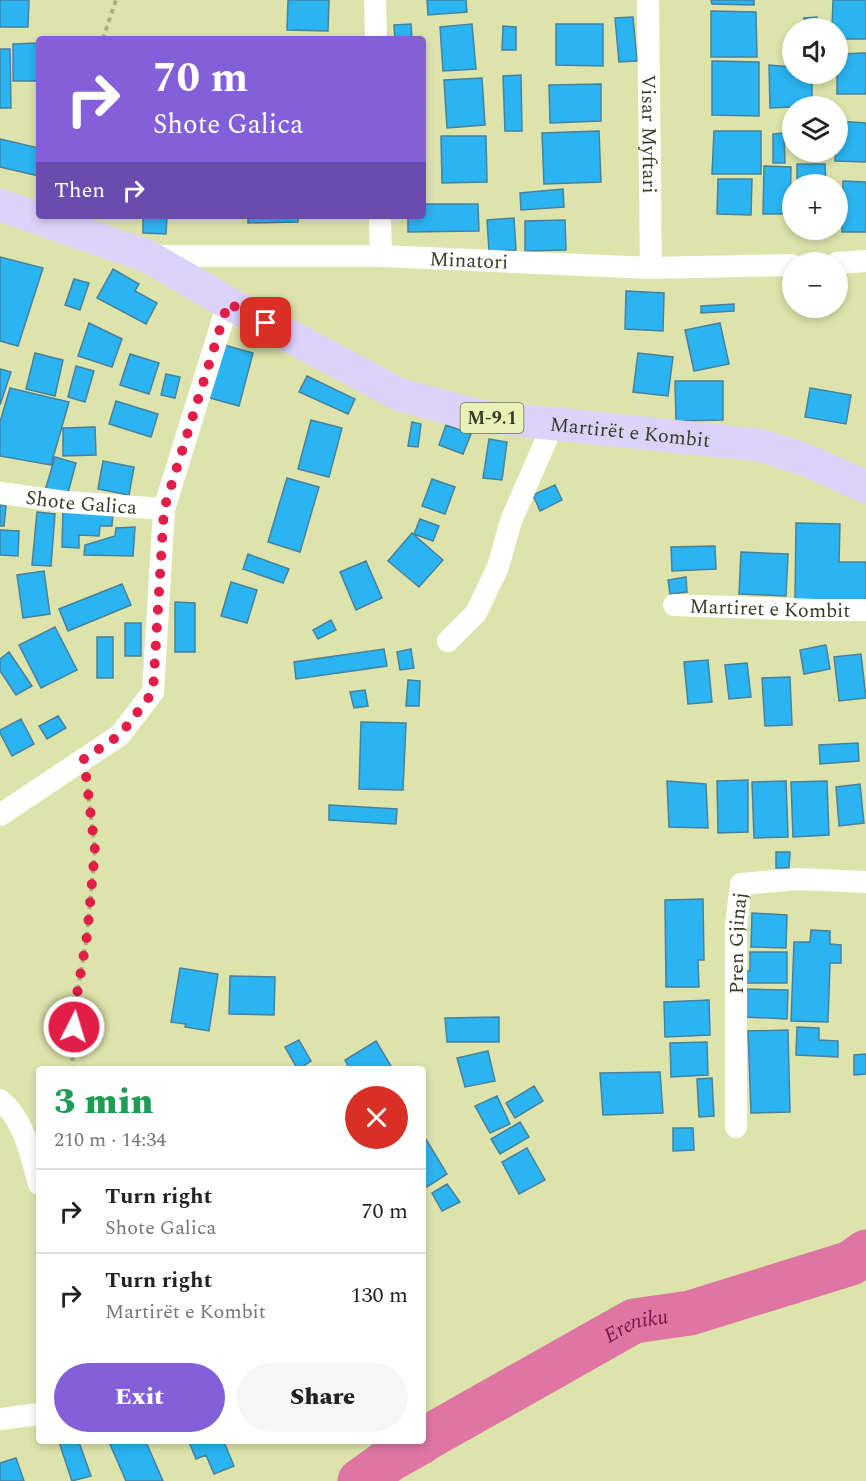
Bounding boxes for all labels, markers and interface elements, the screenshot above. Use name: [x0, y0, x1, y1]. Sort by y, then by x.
map controls: [782, 18, 848, 318]
button: sound: [782, 18, 848, 84]
text: 70 m: [153, 47, 248, 110]
icon: right: [54, 60, 132, 138]
street label: Visar Myftari: [633, 74, 664, 194]
button: layers: [782, 96, 848, 162]
text: Shote Galica: [153, 104, 303, 146]
text: Then: [54, 174, 105, 207]
icon: right: [117, 174, 150, 207]
button: +: [782, 174, 848, 240]
street label: Minatori: [429, 244, 509, 278]
button: −: [782, 252, 848, 318]
pin: [240, 297, 291, 348]
icon: arrive: [249, 306, 282, 339]
road number: M-9.1: [460, 403, 524, 433]
street label: Martirët e Kombit: [548, 410, 712, 456]
street label: Shote Galica: [24, 483, 138, 523]
street label: Martiret e Kombit: [689, 592, 850, 626]
street label: Pren Gjinaj: [722, 890, 756, 994]
position arrow: [42, 995, 106, 1059]
text: 3 min: [54, 1075, 154, 1130]
button: close: [345, 1086, 408, 1149]
text: 210 m · 14:34: [54, 1125, 166, 1155]
text: Turn right: [105, 1180, 212, 1213]
icon: right: [54, 1195, 87, 1228]
text: 70 m: [362, 1195, 408, 1228]
text: Shote Galica: [105, 1213, 216, 1243]
text: Turn right: [105, 1264, 212, 1297]
icon: right: [54, 1279, 87, 1312]
text: 130 m: [351, 1279, 408, 1312]
text: Martirët e Kombit: [105, 1297, 266, 1327]
water label: Ereniku: [598, 1301, 670, 1352]
button: Exit: [54, 1363, 225, 1432]
button: Share: [237, 1363, 408, 1432]

